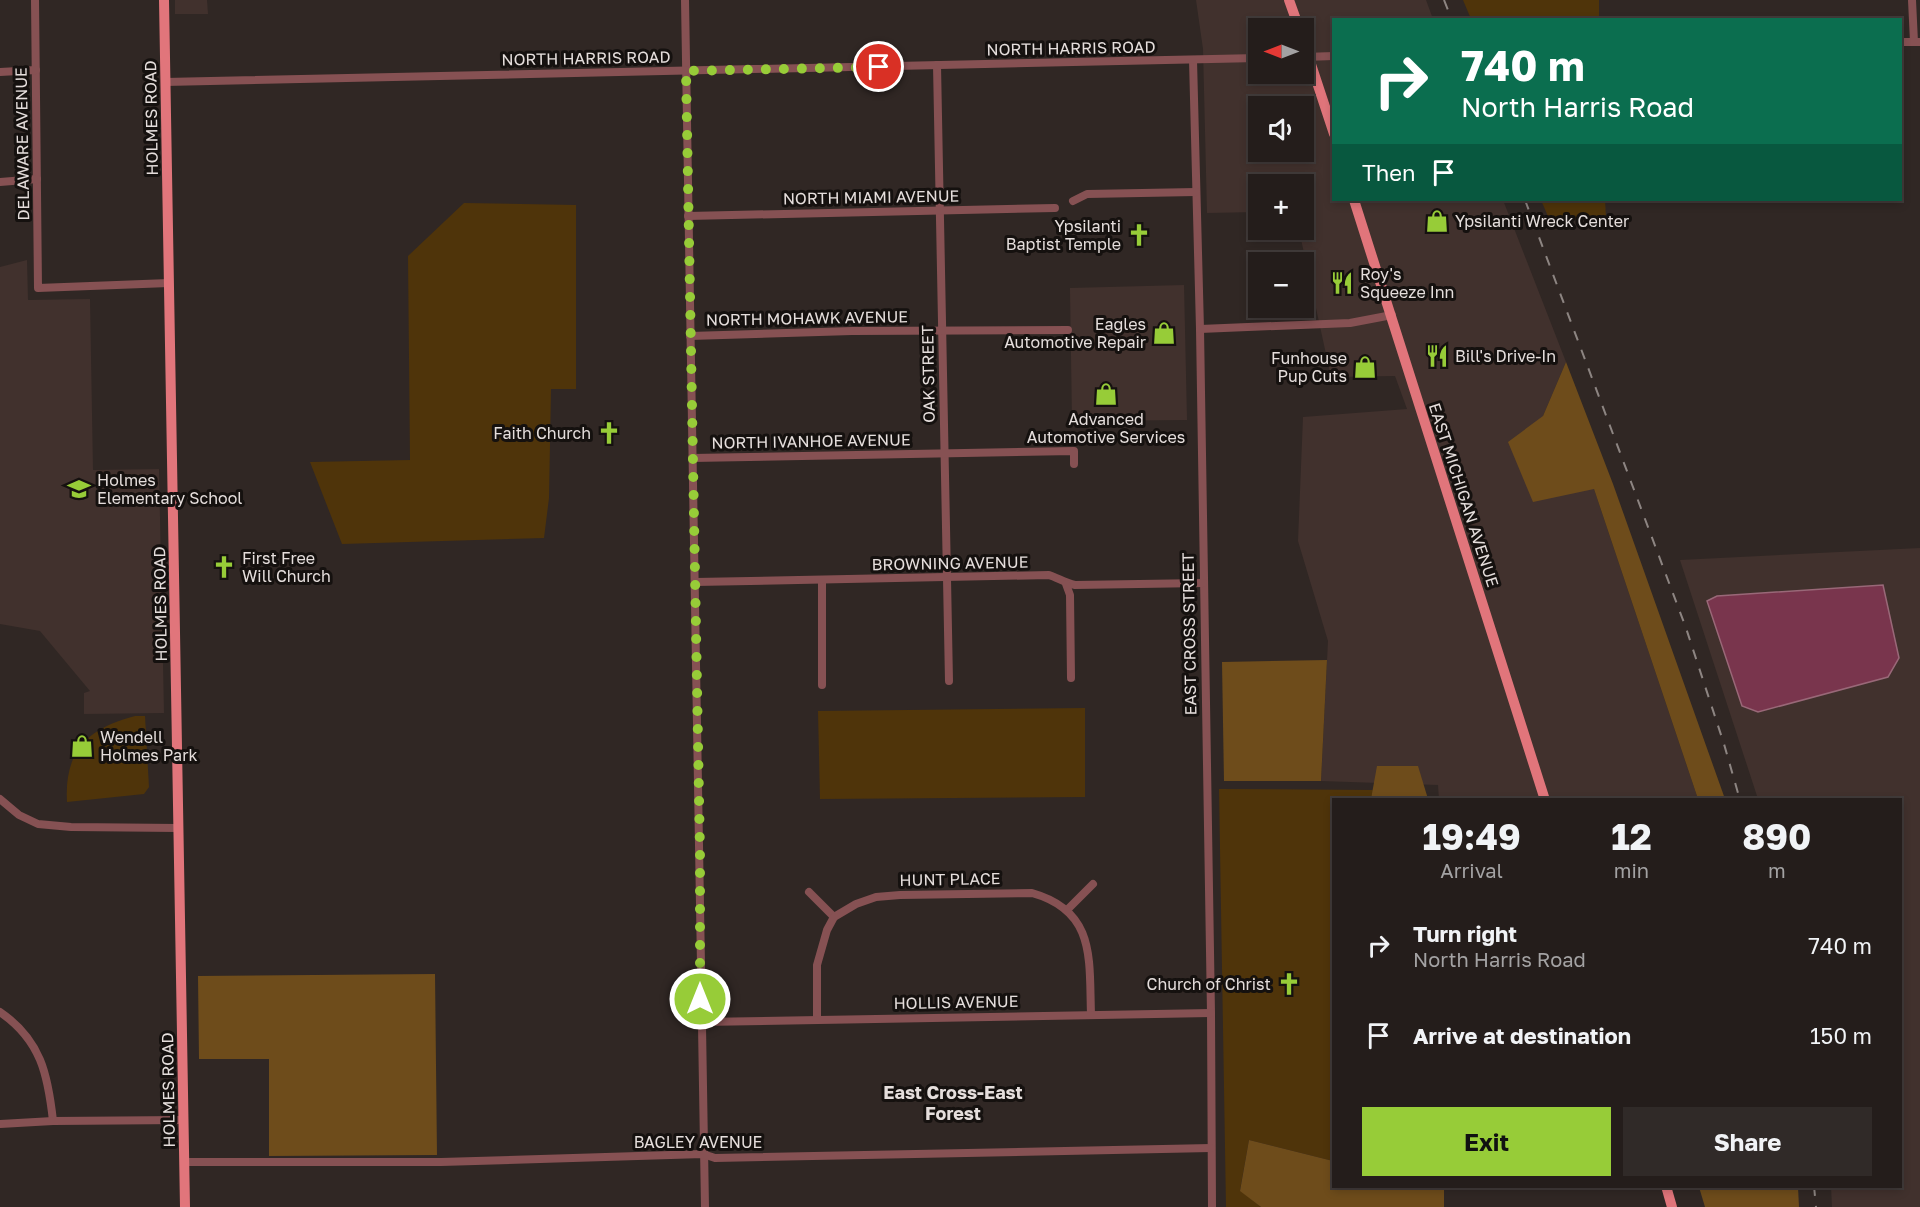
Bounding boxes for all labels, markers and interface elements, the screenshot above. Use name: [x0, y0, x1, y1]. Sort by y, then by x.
north arrow: [1248, 18, 1314, 84]
map controls: [1248, 18, 1314, 318]
street label: NORTH HARRIS ROAD: [986, 37, 1156, 59]
text: 740 m: [1461, 40, 1585, 90]
pin: [853, 41, 904, 92]
icon: right: [1362, 42, 1440, 120]
street label: NORTH HARRIS ROAD: [501, 47, 671, 69]
icon: arrive: [862, 50, 895, 83]
street label: HOLMES ROAD: [140, 60, 162, 176]
street label: DELAWARE AVENUE: [11, 67, 33, 221]
text: North Harris Road: [1461, 91, 1694, 123]
button: sound: [1248, 96, 1314, 162]
icon: arrive: [1427, 156, 1460, 189]
text: Then: [1362, 159, 1415, 186]
button: +: [1248, 174, 1314, 240]
street label: NORTH MIAMI AVENUE: [783, 185, 959, 209]
shop icon: Ypsilanti Wreck Center: [1424, 208, 1450, 234]
place label: Ypsilanti Wreck Center: [1455, 211, 1629, 231]
place label: Ypsilanti Baptist Temple: [1006, 216, 1121, 254]
church icon: Ypsilanti Baptist Temple: [1126, 222, 1152, 248]
button: −: [1248, 252, 1314, 318]
place label: Roy's Squeeze Inn: [1360, 264, 1454, 302]
restaurant icon: Roy's Squeeze Inn: [1329, 270, 1355, 296]
street label: NORTH MOHAWK AVENUE: [706, 306, 908, 330]
place label: Eagles Automotive Repair: [1004, 314, 1146, 352]
shop icon: Eagles Automotive Repair: [1151, 320, 1177, 346]
street label: OAK STREET: [917, 325, 939, 423]
restaurant icon: Bill's Drive-In: [1424, 343, 1450, 369]
place label: Bill's Drive-In: [1455, 346, 1556, 366]
place label: Funhouse Pup Cuts: [1271, 348, 1347, 386]
shop icon: Funhouse Pup Cuts: [1352, 354, 1378, 380]
shop icon: Advanced Automotive Services: [1093, 381, 1119, 407]
street label: EAST MICHIGAN AVENUE: [1425, 400, 1503, 590]
place label: Advanced Automotive Services: [1027, 409, 1185, 447]
church icon: Faith Church: [596, 420, 622, 446]
place label: Faith Church: [493, 423, 591, 443]
street label: NORTH IVANHOE AVENUE: [711, 429, 911, 453]
place label: Holmes Elementary School: [97, 470, 242, 508]
school or university icon: Holmes Elementary School: [66, 476, 92, 502]
street label: HOLMES ROAD: [149, 546, 171, 662]
place label: First Free Will Church: [242, 548, 331, 586]
street label: BROWNING AVENUE: [872, 552, 1028, 574]
street label: EAST CROSS STREET: [1178, 552, 1200, 716]
church icon: First Free Will Church: [211, 554, 237, 580]
place label: Wendell Holmes Park: [100, 727, 197, 765]
shop icon: Wendell Holmes Park: [69, 733, 95, 759]
text: 19:49: [1422, 815, 1521, 858]
text: 12: [1611, 815, 1652, 858]
text: 890: [1742, 815, 1812, 858]
text: Arrival: [1440, 858, 1503, 882]
text: min: [1614, 858, 1649, 882]
text: m: [1768, 858, 1786, 882]
street label: HUNT PLACE: [899, 868, 1001, 890]
text: Turn right: [1413, 920, 1517, 947]
icon: right: [1362, 929, 1395, 962]
text: 740 m: [1808, 932, 1872, 959]
text: North Harris Road: [1413, 947, 1586, 971]
position arrow: [668, 967, 732, 1031]
church icon: Church of Christ: [1276, 971, 1302, 997]
place label: Church of Christ: [1147, 974, 1271, 994]
street label: HOLLIS AVENUE: [893, 991, 1019, 1013]
icon: arrive: [1362, 1019, 1395, 1052]
text: Arrive at destination: [1413, 1022, 1631, 1049]
text: 150 m: [1810, 1022, 1872, 1049]
street label: HOLMES ROAD: [157, 1032, 179, 1148]
district label: East Cross-East Forest: [883, 1081, 1023, 1124]
button: Exit: [1362, 1107, 1611, 1176]
button: Share: [1623, 1107, 1872, 1176]
street label: BAGLEY AVENUE: [634, 1132, 762, 1152]

